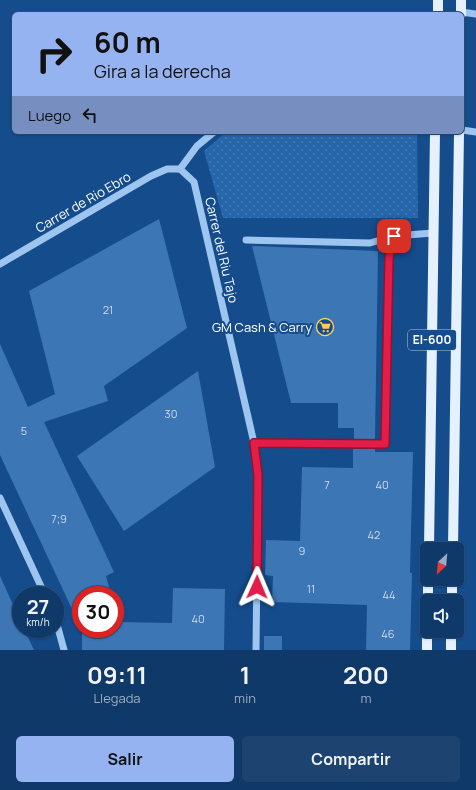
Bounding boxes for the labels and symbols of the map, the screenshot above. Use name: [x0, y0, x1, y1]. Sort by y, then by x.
street label: Carrer de Rio Ebro: [32, 167, 134, 237]
street label: Carrer del Riu Tajo: [201, 195, 243, 305]
pin: [377, 219, 411, 253]
house number: 21: [103, 302, 113, 317]
supermarket icon: GM Cash & Carry: [315, 317, 335, 337]
place label: GM Cash & Carry: [212, 318, 312, 336]
road number: EI-600: [408, 330, 456, 350]
house number: 30: [165, 406, 177, 421]
house number: 5: [21, 423, 27, 438]
house number: 7: [324, 477, 330, 492]
house number: 40: [375, 477, 389, 492]
house number: 7;9: [51, 511, 67, 526]
house number: 42: [368, 527, 380, 542]
north arrow: [420, 542, 464, 586]
house number: 9: [299, 543, 306, 558]
position arrow: [236, 566, 278, 608]
house number: 11: [307, 581, 315, 596]
speed limit sign: 30: [72, 586, 124, 638]
house number: 44: [382, 587, 396, 602]
house number: 40: [191, 611, 205, 626]
house number: 46: [381, 626, 395, 641]

